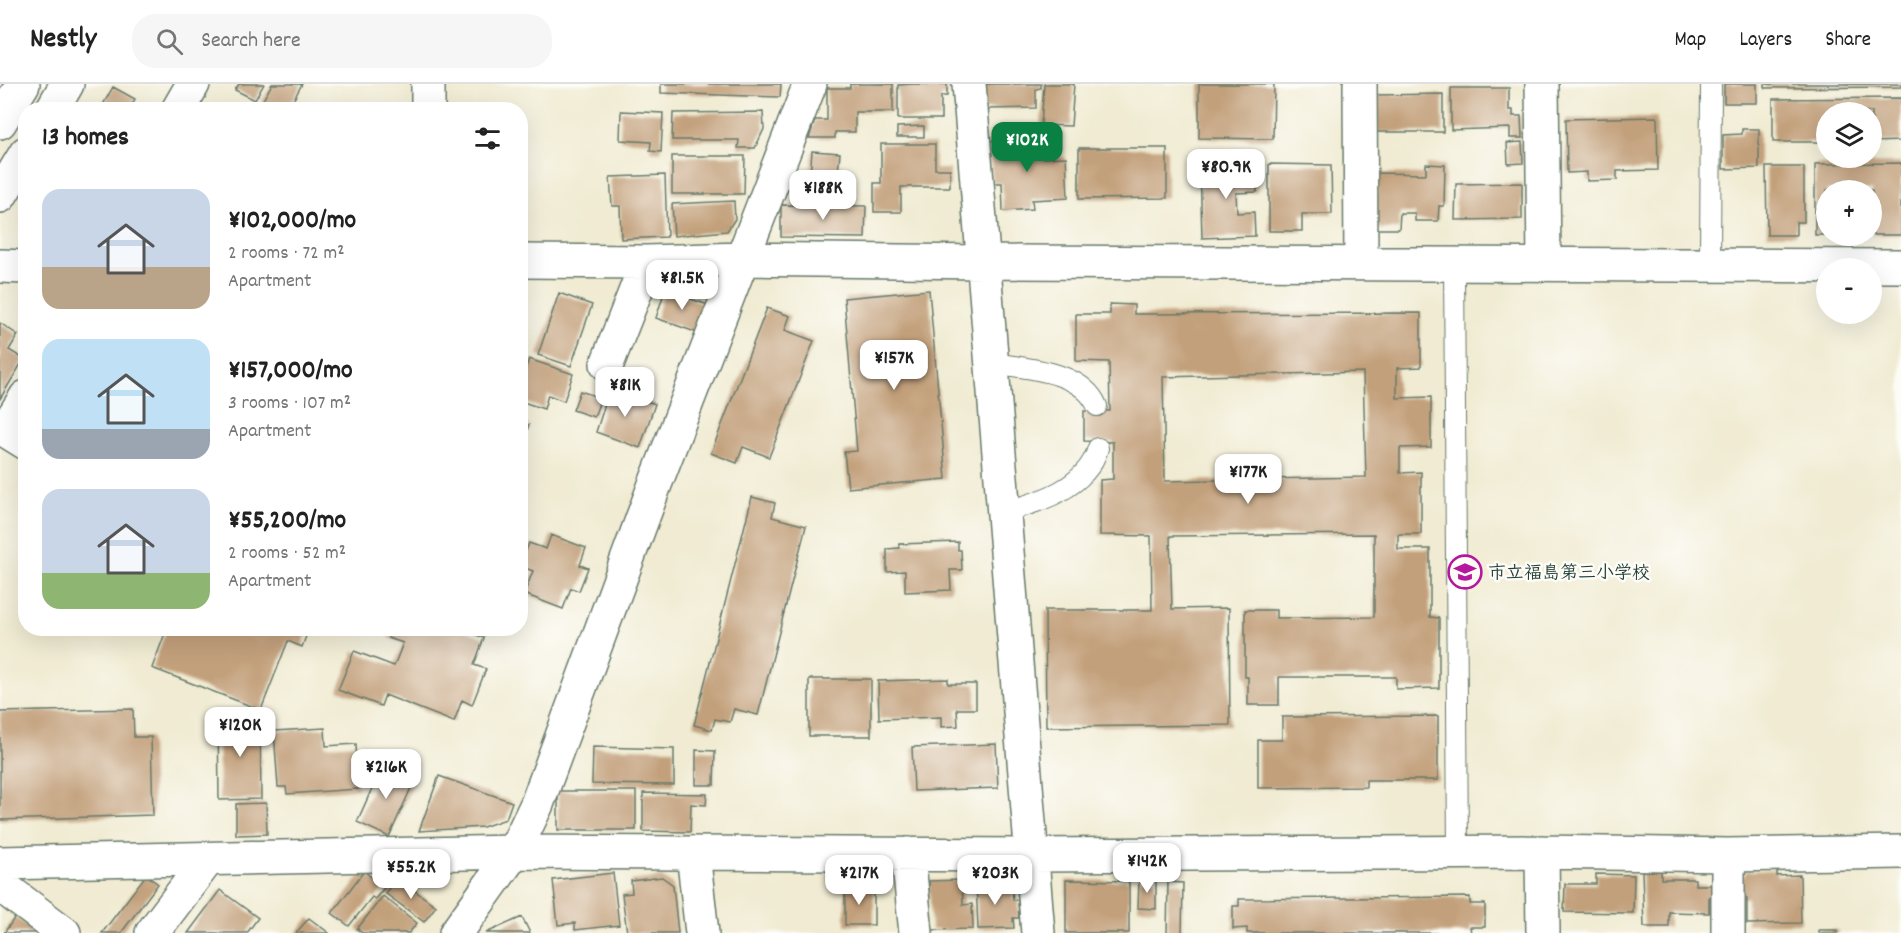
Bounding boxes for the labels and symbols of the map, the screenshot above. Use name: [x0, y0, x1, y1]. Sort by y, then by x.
pin: ¥102K: [985, 122, 1069, 173]
pin: ¥80.9K: [1177, 149, 1275, 200]
pin: ¥188K: [781, 170, 865, 221]
pin: ¥81.5K: [633, 260, 731, 311]
pin: ¥157K: [852, 340, 936, 391]
pin: ¥81K: [589, 367, 661, 418]
pin: ¥177K: [1206, 454, 1290, 505]
school or university icon: 市立福島第三小学校: [1447, 554, 1483, 590]
place label: 市立福島第三小学校: [1488, 562, 1650, 587]
pin: ¥120K: [198, 707, 282, 758]
pin: ¥216K: [344, 749, 428, 800]
pin: ¥142K: [1105, 843, 1189, 894]
pin: ¥55.2K: [362, 849, 460, 900]
pin: ¥217K: [817, 855, 901, 906]
pin: ¥203K: [953, 855, 1037, 906]

